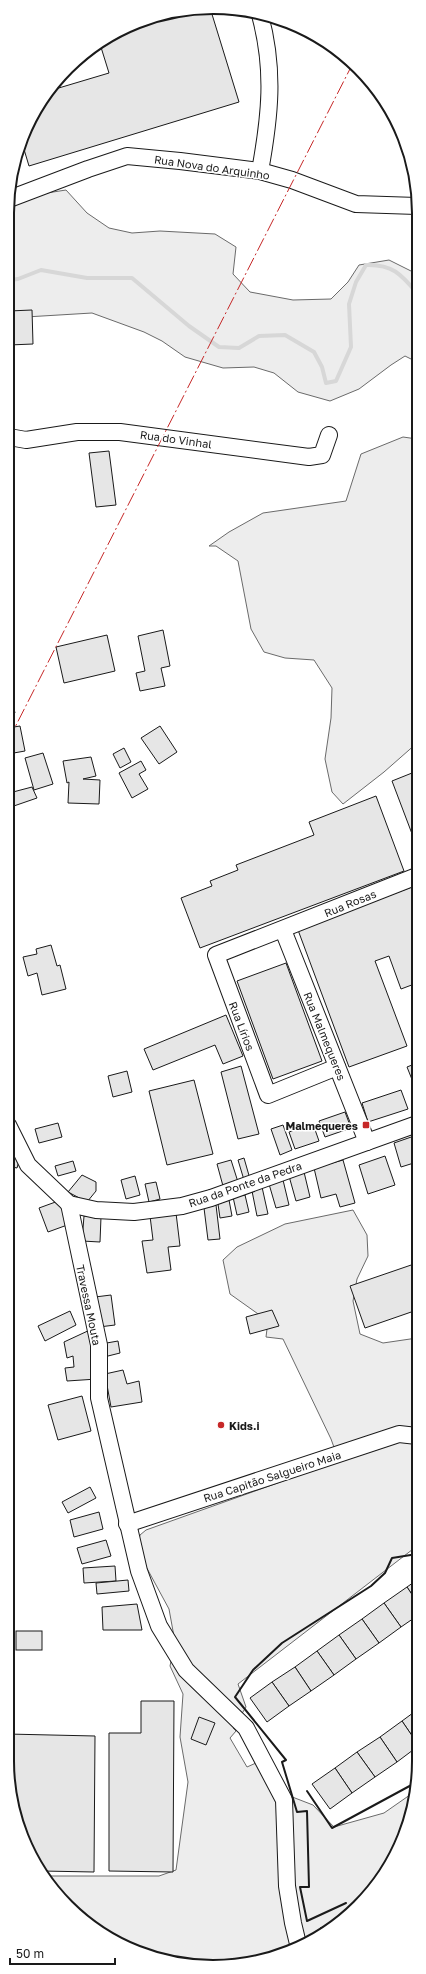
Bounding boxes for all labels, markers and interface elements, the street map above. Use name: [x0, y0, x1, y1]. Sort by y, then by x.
street label: Rua Nova do Arquinho: [153, 152, 271, 182]
street label: Rua do Vinhal: [139, 428, 213, 451]
street label: Rua Rosas: [322, 887, 378, 919]
street label: Rua Malmequeres: [301, 990, 349, 1082]
street label: Rua Lírios: [227, 1000, 257, 1053]
place label: Malmequeres: [285, 1119, 358, 1132]
marker: Malmequeres: [361, 1120, 371, 1130]
street label: Rua da Ponte da Pedra: [187, 1159, 303, 1209]
street label: Travessa Mouta: [74, 1263, 104, 1347]
place label: Kids.i: [229, 1419, 259, 1432]
marker: Kids.i: [216, 1420, 226, 1430]
street label: Rua Capitão Salgueiro Maia: [201, 1448, 343, 1504]
scale bar: [10, 1940, 115, 1966]
text: 50 m: [16, 1946, 44, 1961]

